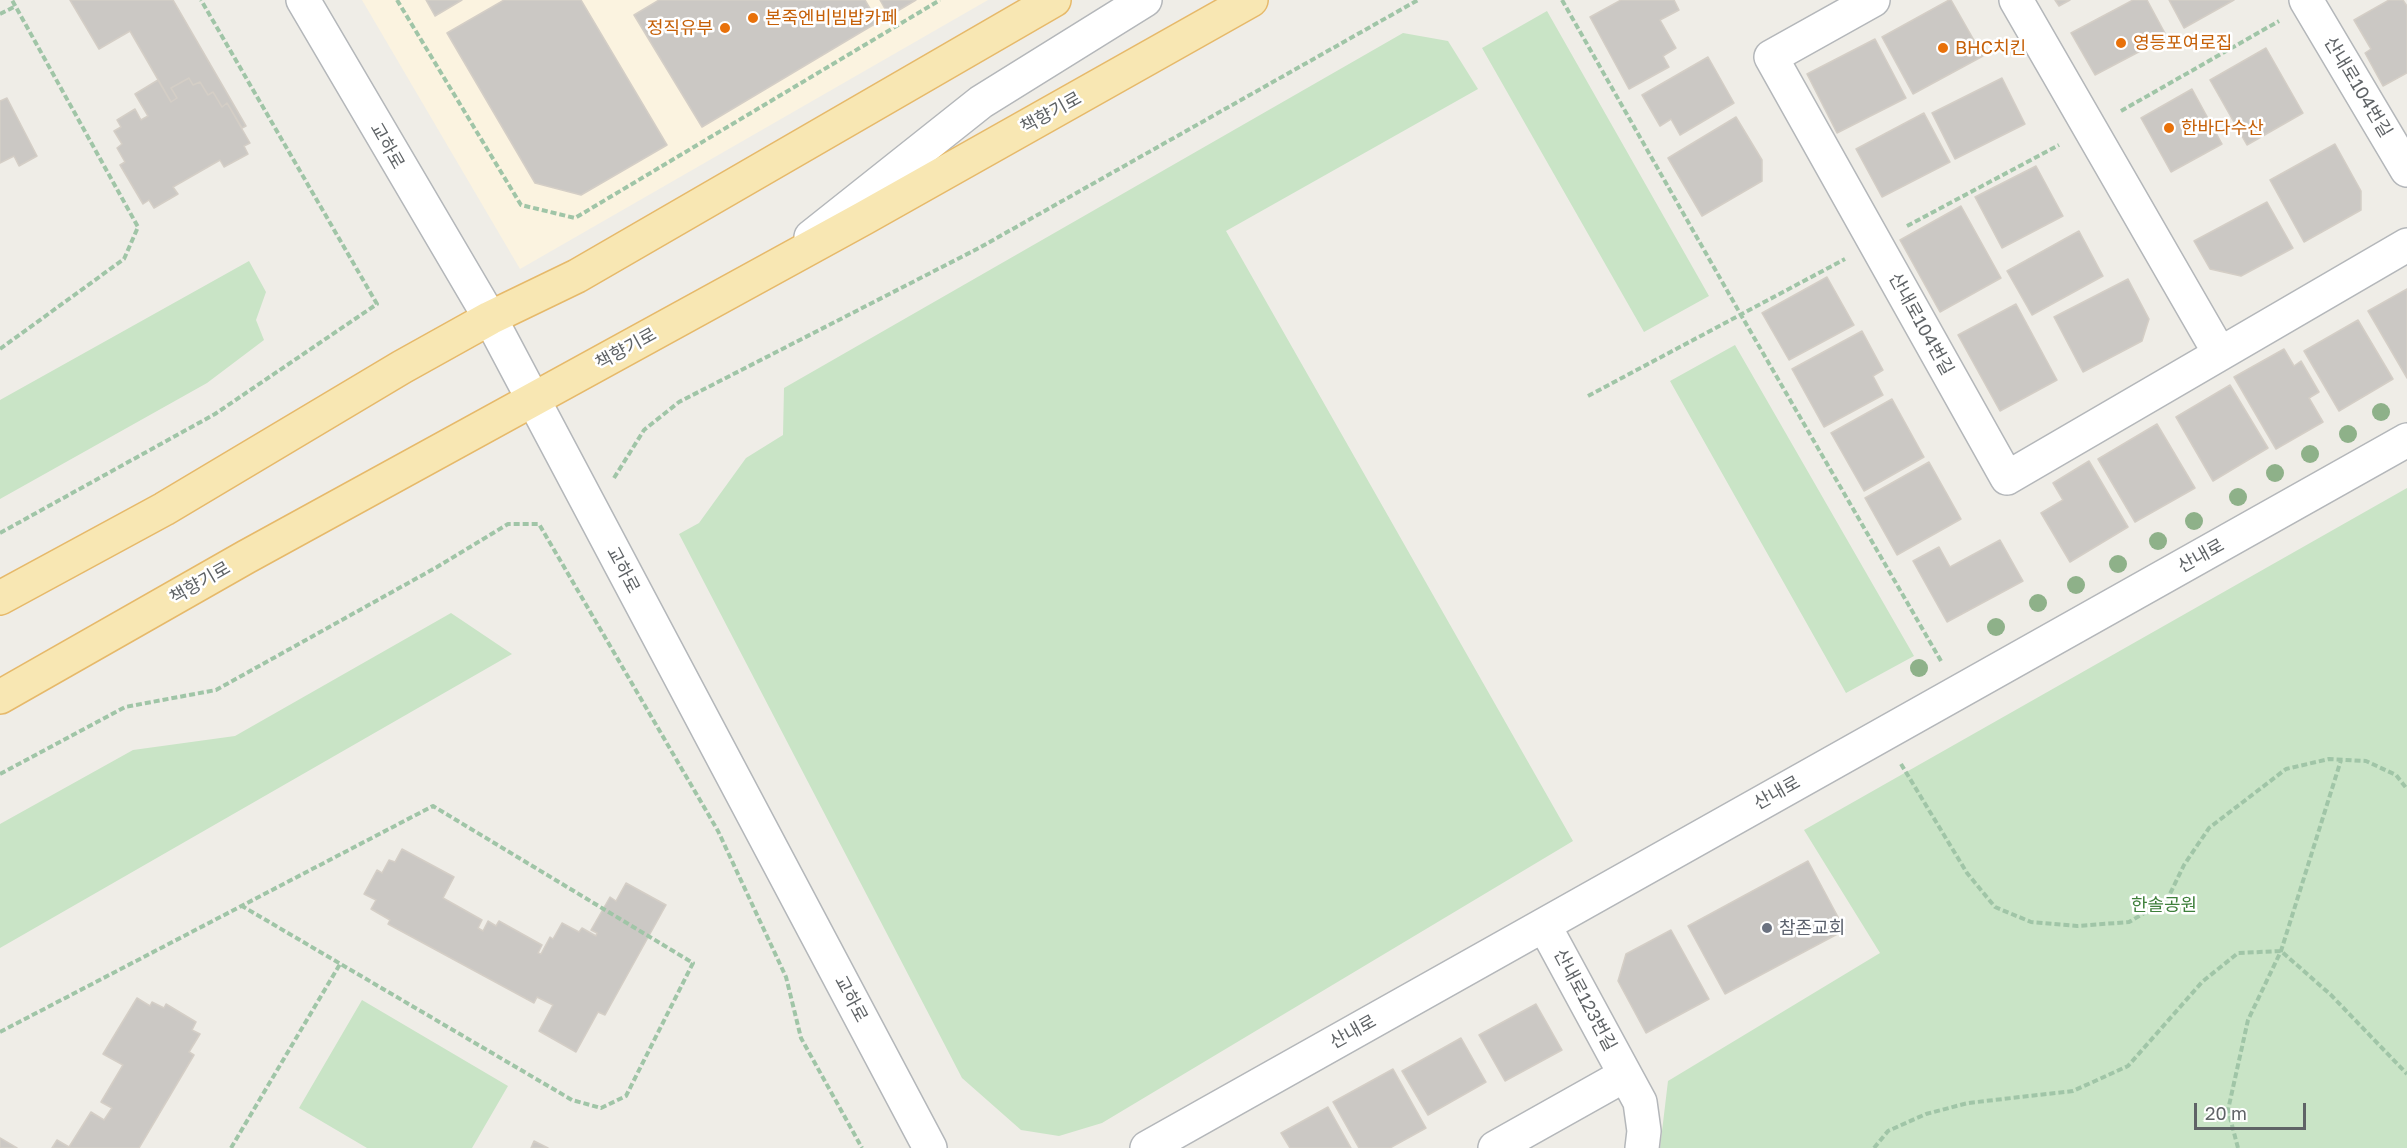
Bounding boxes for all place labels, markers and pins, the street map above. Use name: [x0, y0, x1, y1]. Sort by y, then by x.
place label: 본죽엔비빔밥카페: [765, 7, 897, 29]
marker: 본죽엔비빔밥카페: [746, 11, 760, 25]
place label: 정직유부: [647, 17, 713, 39]
marker: 정직유부: [718, 21, 732, 35]
place label: 영등포여로집: [2133, 32, 2232, 54]
marker: 영등포여로집: [2114, 36, 2128, 50]
place label: BHC치킨: [1955, 37, 2026, 59]
marker: BHC치킨: [1936, 41, 1950, 55]
place label: 한바다수산: [2181, 117, 2264, 139]
marker: 한바다수산: [2162, 121, 2176, 135]
place label: 참존교회: [1779, 917, 1845, 939]
marker: 참존교회: [1760, 921, 1774, 935]

